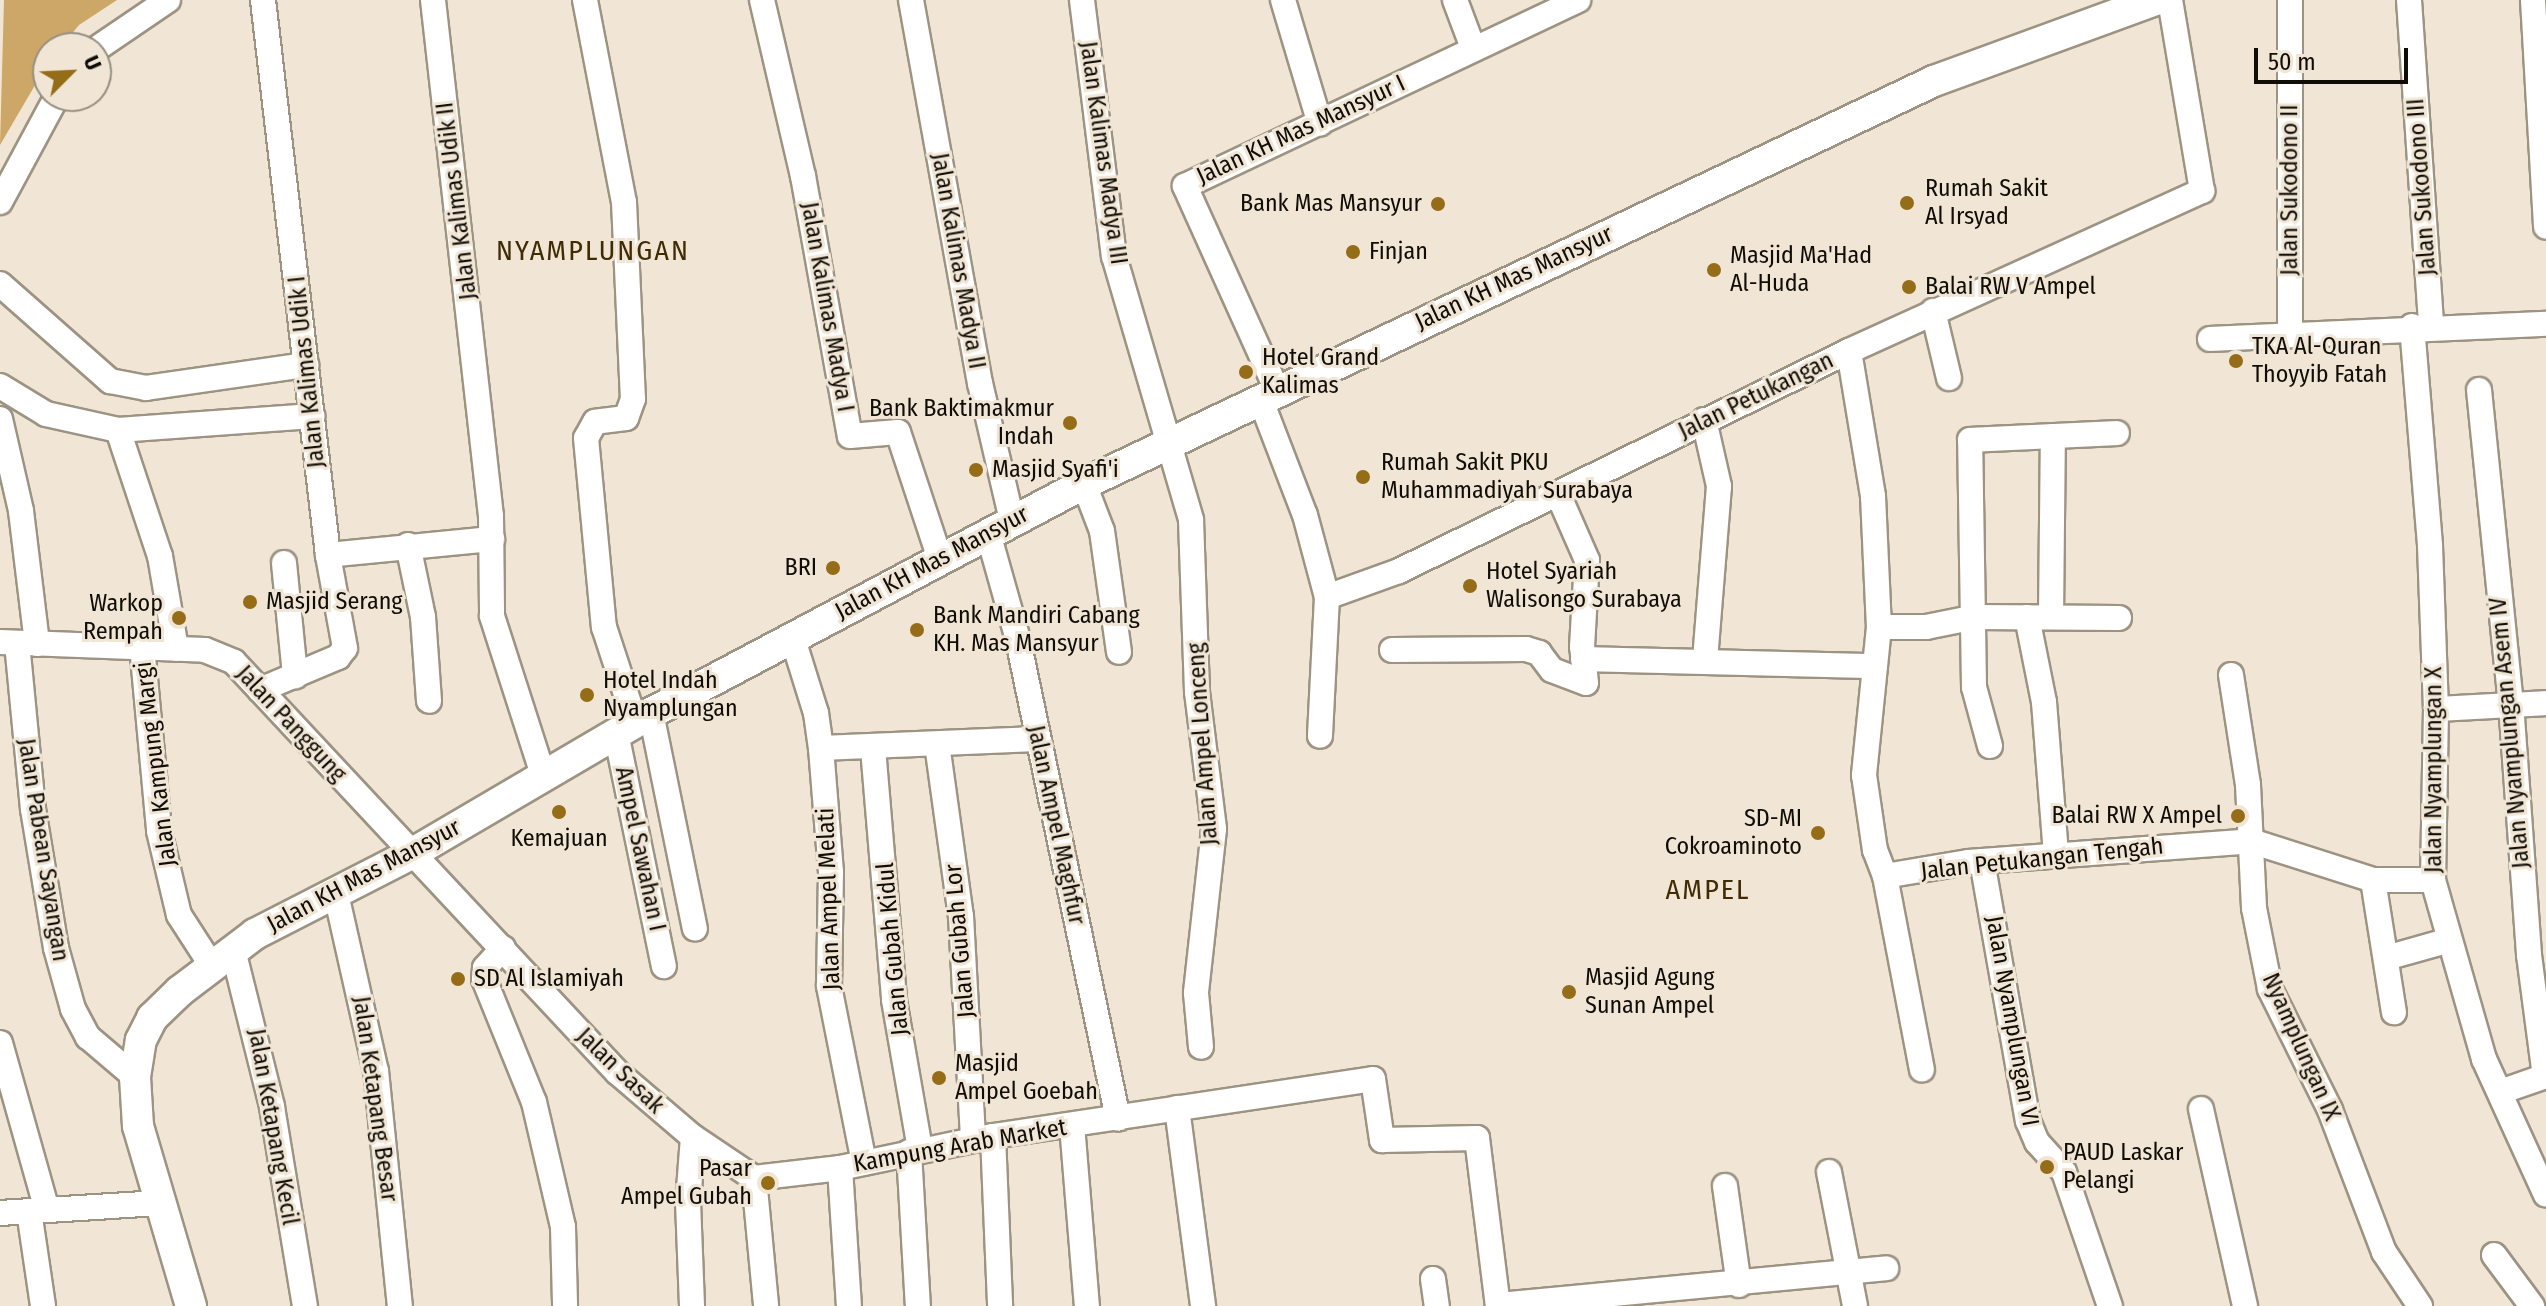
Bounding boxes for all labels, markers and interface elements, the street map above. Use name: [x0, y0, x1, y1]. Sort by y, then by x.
north arrow: [32, 32, 112, 112]
scale bar: [2258, 32, 2412, 82]
street label: Jalan Kalimas Madya III: [1073, 40, 1133, 266]
text: 50 m: [2268, 48, 2316, 76]
text: U: [78, 51, 108, 74]
street label: Jalan KH Mas Mansyur I: [1192, 69, 1410, 191]
street label: Jalan Sukodono III: [2401, 97, 2443, 277]
street label: Jalan Kalimas Udik II: [431, 100, 483, 302]
street label: Jalan Sukodono II: [2276, 104, 2304, 276]
street label: Jalan Kalimas Madya II: [925, 151, 991, 371]
place label: Rumah Sakit Al Irsyad: [1925, 175, 2048, 231]
place label: Bank Mas Mansyur: [1240, 190, 1422, 218]
marker: Rumah Sakit Al Irsyad: [1896, 192, 1918, 214]
marker: Bank Mas Mansyur: [1429, 195, 1447, 213]
street label: Jalan Kalimas Madya I: [794, 200, 860, 414]
street label: Jalan KH Mas Mansyur: [1411, 220, 1617, 336]
district label: NYAMPLUNGAN: [496, 234, 690, 268]
place label: Finjan: [1369, 238, 1428, 266]
place label: Masjid Ma'Had Al-Huda: [1730, 242, 1872, 298]
marker: Finjan: [1344, 243, 1362, 261]
marker: Masjid Ma'Had Al-Huda: [1705, 261, 1723, 279]
place label: Balai RW V Ampel: [1925, 273, 2096, 301]
street label: Jalan Kalimas Udik I: [283, 275, 331, 469]
marker: Balai RW V Ampel: [1900, 278, 1918, 296]
place label: TKA Al-Quran Thoyyib Fatah: [2252, 333, 2387, 389]
place label: Hotel Grand Kalimas: [1262, 344, 1379, 400]
street label: Jalan Petukangan: [1674, 346, 1838, 446]
marker: TKA Al-Quran Thoyyib Fatah: [2227, 352, 2245, 370]
marker: Hotel Grand Kalimas: [1237, 363, 1255, 381]
place label: Bank Baktimakmur Indah: [869, 395, 1054, 451]
marker: Bank Baktimakmur Indah: [1061, 414, 1079, 432]
place label: Rumah Sakit PKU Muhammadiyah Surabaya: [1381, 449, 1633, 505]
place label: Masjid Syafi'i: [992, 456, 1119, 484]
marker: Masjid Syafi'i: [967, 461, 985, 479]
marker: Rumah Sakit PKU Muhammadiyah Surabaya: [1352, 466, 1374, 488]
street label: Jalan KH Mas Mansyur: [830, 500, 1034, 626]
place label: BRI: [785, 554, 817, 582]
place label: Hotel Syariah Walisongo Surabaya: [1486, 558, 1682, 614]
marker: BRI: [824, 559, 842, 577]
marker: Hotel Syariah Walisongo Surabaya: [1461, 577, 1479, 595]
place label: Masjid Serang: [266, 588, 403, 616]
place label: Warkop Rempah: [83, 590, 163, 646]
marker: Masjid Serang: [241, 593, 259, 611]
street label: Jalan Nyamplungan Asem IV: [2484, 596, 2536, 870]
place label: Bank Mandiri Cabang KH. Mas Mansyur: [933, 602, 1140, 658]
marker: Warkop Rempah: [170, 609, 188, 627]
marker: Bank Mandiri Cabang KH. Mas Mansyur: [908, 621, 926, 639]
street label: Jalan Ampel Lonceng: [1182, 642, 1224, 846]
street label: Jalan Kampung Margi: [129, 660, 183, 868]
street label: Jalan Panggung: [230, 660, 352, 788]
place label: Hotel Indah Nyamplungan: [603, 667, 738, 723]
street label: Jalan Nyamplungan X: [2420, 667, 2448, 873]
marker: Hotel Indah Nyamplungan: [578, 686, 596, 704]
street label: Jalan Ampel Maghfur: [1021, 723, 1091, 927]
street label: Jalan Pabean Sayangan: [11, 737, 75, 963]
street label: Ampel Sawahan I: [609, 764, 671, 934]
place label: Balai RW X Ampel: [2052, 802, 2222, 830]
marker: Kemajuan: [550, 803, 568, 821]
place label: SD-MI Cokroaminoto: [1665, 805, 1802, 861]
street label: Jalan Ampel Melati: [811, 807, 847, 991]
marker: Balai RW X Ampel: [2229, 807, 2247, 825]
street label: Jalan KH Mas Mansyur: [262, 813, 466, 939]
marker: SD-MI Cokroaminoto: [1809, 824, 1827, 842]
place label: Kemajuan: [510, 825, 608, 853]
street label: Jalan Petukangan Tengah: [1919, 832, 2165, 886]
street label: Jalan Gubah Kidul: [871, 861, 915, 1037]
street label: Jalan Gubah Lor: [939, 863, 981, 1019]
district label: AMPEL: [1666, 873, 1750, 907]
street label: Jalan Nyamplungan VI: [1979, 914, 2045, 1128]
place label: Masjid Agung Sunan Ampel: [1585, 964, 1715, 1020]
place label: SD Al Islamiyah: [474, 965, 624, 993]
street label: Nyamplungan IX: [2256, 969, 2346, 1125]
marker: SD Al Islamiyah: [449, 970, 467, 988]
marker: Masjid Agung Sunan Ampel: [1560, 983, 1578, 1001]
street label: Jalan Ketapang Besar: [346, 994, 404, 1204]
street label: Jalan Sasak: [570, 1022, 670, 1120]
street label: Jalan Ketapang Kecil: [242, 1027, 304, 1227]
place label: Masjid Ampel Goebah: [955, 1050, 1098, 1106]
marker: Masjid Ampel Goebah: [930, 1069, 948, 1087]
street label: Kampung Arab Market: [851, 1113, 1069, 1179]
place label: PAUD Laskar Pelangi: [2063, 1139, 2183, 1195]
place label: Pasar Ampel Gubah: [621, 1155, 752, 1211]
marker: PAUD Laskar Pelangi: [2038, 1158, 2056, 1176]
marker: Pasar Ampel Gubah: [759, 1174, 777, 1192]

